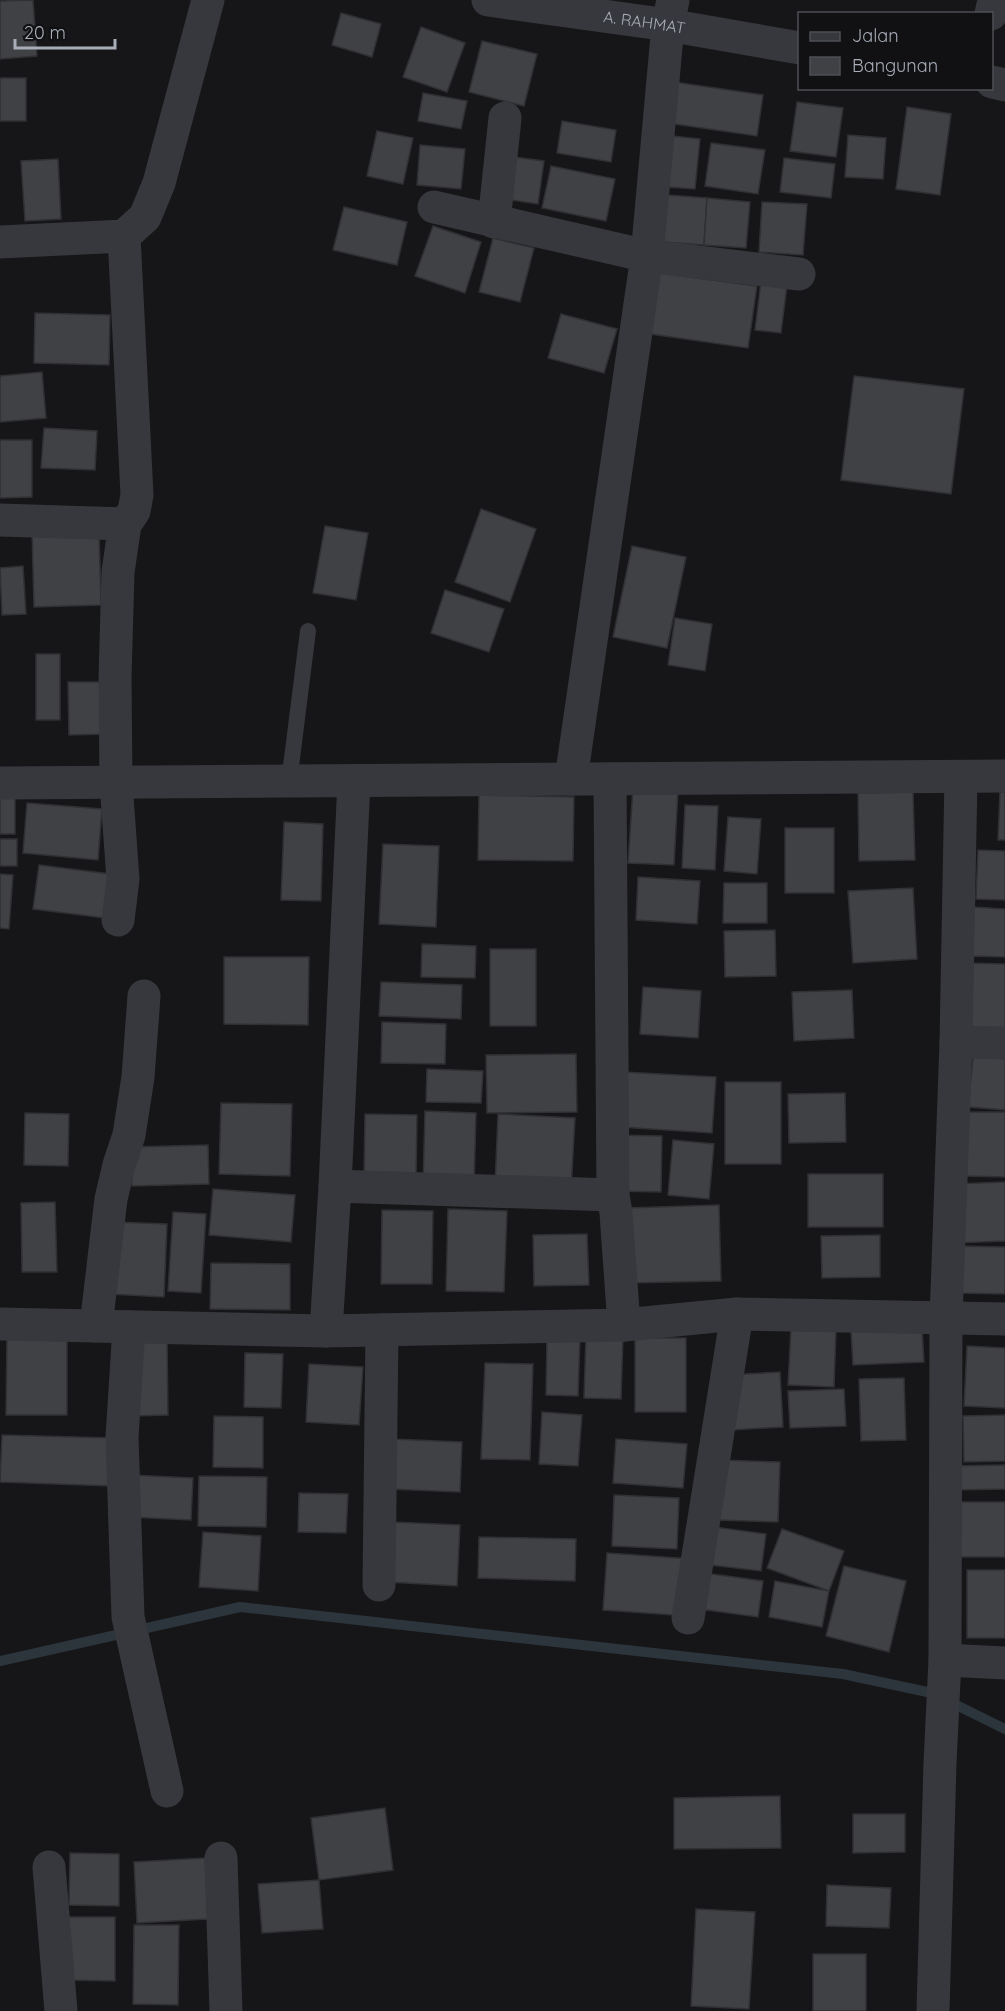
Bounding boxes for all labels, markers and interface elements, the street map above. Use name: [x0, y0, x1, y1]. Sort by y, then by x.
street label: A. RAHMAT: [602, 6, 687, 38]
scale bar: [15, 12, 116, 50]
legend: [798, 12, 993, 90]
text: 20 m: [24, 21, 66, 44]
text: Jalan: [852, 24, 899, 47]
text: Bangunan: [852, 54, 938, 77]

